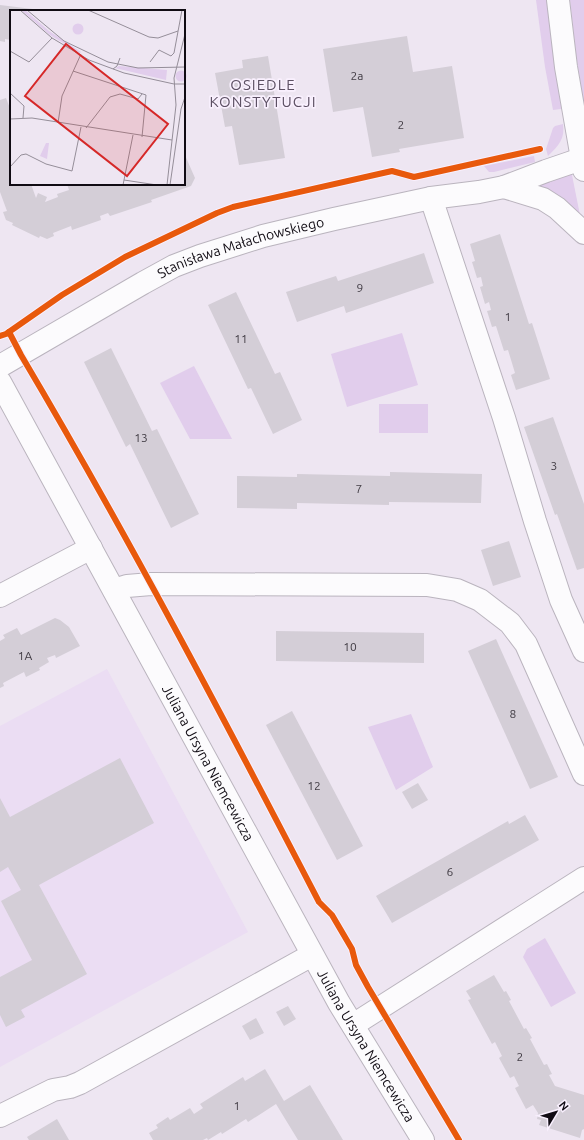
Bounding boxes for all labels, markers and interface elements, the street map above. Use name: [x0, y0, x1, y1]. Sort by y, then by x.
inset map: [10, 10, 185, 185]
house number: 2a: [351, 69, 363, 82]
district label: OSIEDLE KONSTYTUCJI: [209, 76, 317, 110]
house number: 2: [398, 118, 404, 131]
street label: Stanisława Małachowskiego: [155, 214, 326, 282]
house number: 9: [357, 281, 363, 294]
house number: 1: [505, 310, 511, 323]
house number: 11: [234, 332, 248, 345]
house number: 13: [134, 431, 148, 444]
house number: 3: [551, 459, 557, 472]
house number: 7: [356, 482, 362, 495]
house number: 10: [343, 640, 357, 653]
house number: 1A: [18, 649, 32, 662]
street label: Juliana Ursyna Niemcewicza: [159, 682, 257, 844]
house number: 8: [510, 707, 517, 720]
house number: 12: [307, 779, 321, 792]
house number: 6: [447, 865, 454, 878]
street label: Juliana Ursyna Niemcewicza: [314, 966, 418, 1125]
house number: 2: [517, 1050, 523, 1063]
north arrow: [536, 1092, 576, 1132]
house number: 1: [234, 1099, 240, 1112]
text: N: [557, 1099, 571, 1113]

